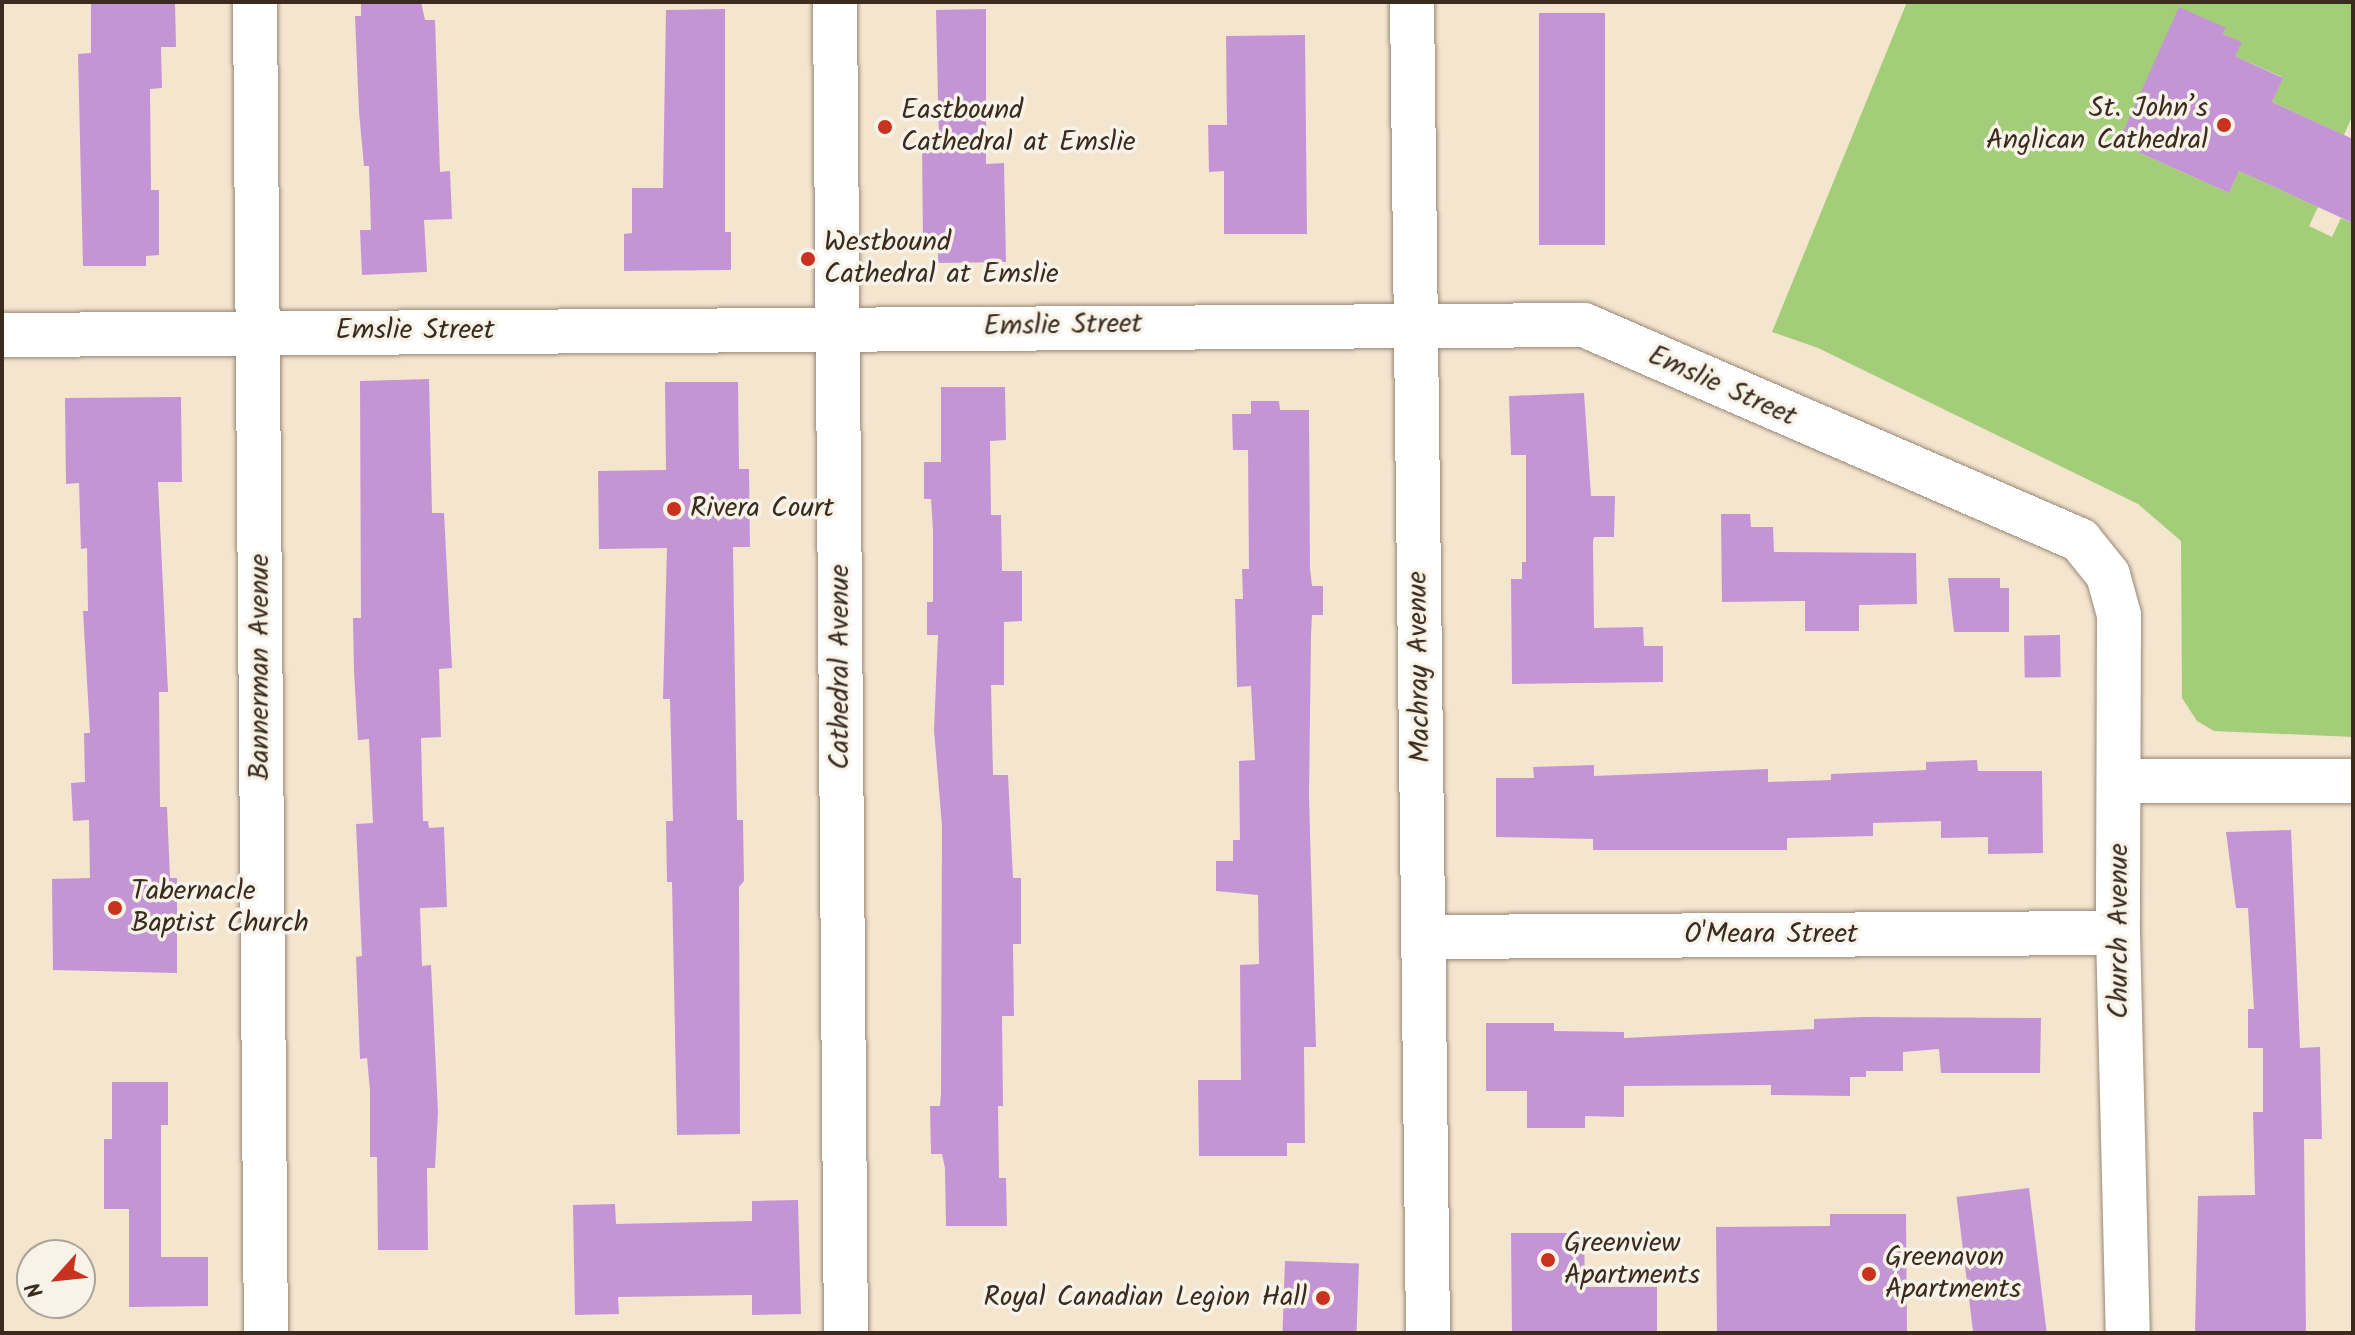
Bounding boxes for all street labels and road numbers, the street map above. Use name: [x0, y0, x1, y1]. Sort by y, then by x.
street label: Emslie Street: [983, 308, 1143, 344]
street label: Emslie Street: [336, 314, 494, 348]
street label: Emslie Street: [1643, 339, 1801, 435]
street label: Bannerman Avenue: [244, 554, 278, 780]
street label: Cathedral Avenue: [824, 564, 858, 770]
street label: Machray Avenue: [1402, 571, 1438, 763]
street label: Church Avenue: [2103, 843, 2137, 1019]
street label: O'Meara Street: [1684, 918, 1858, 952]

